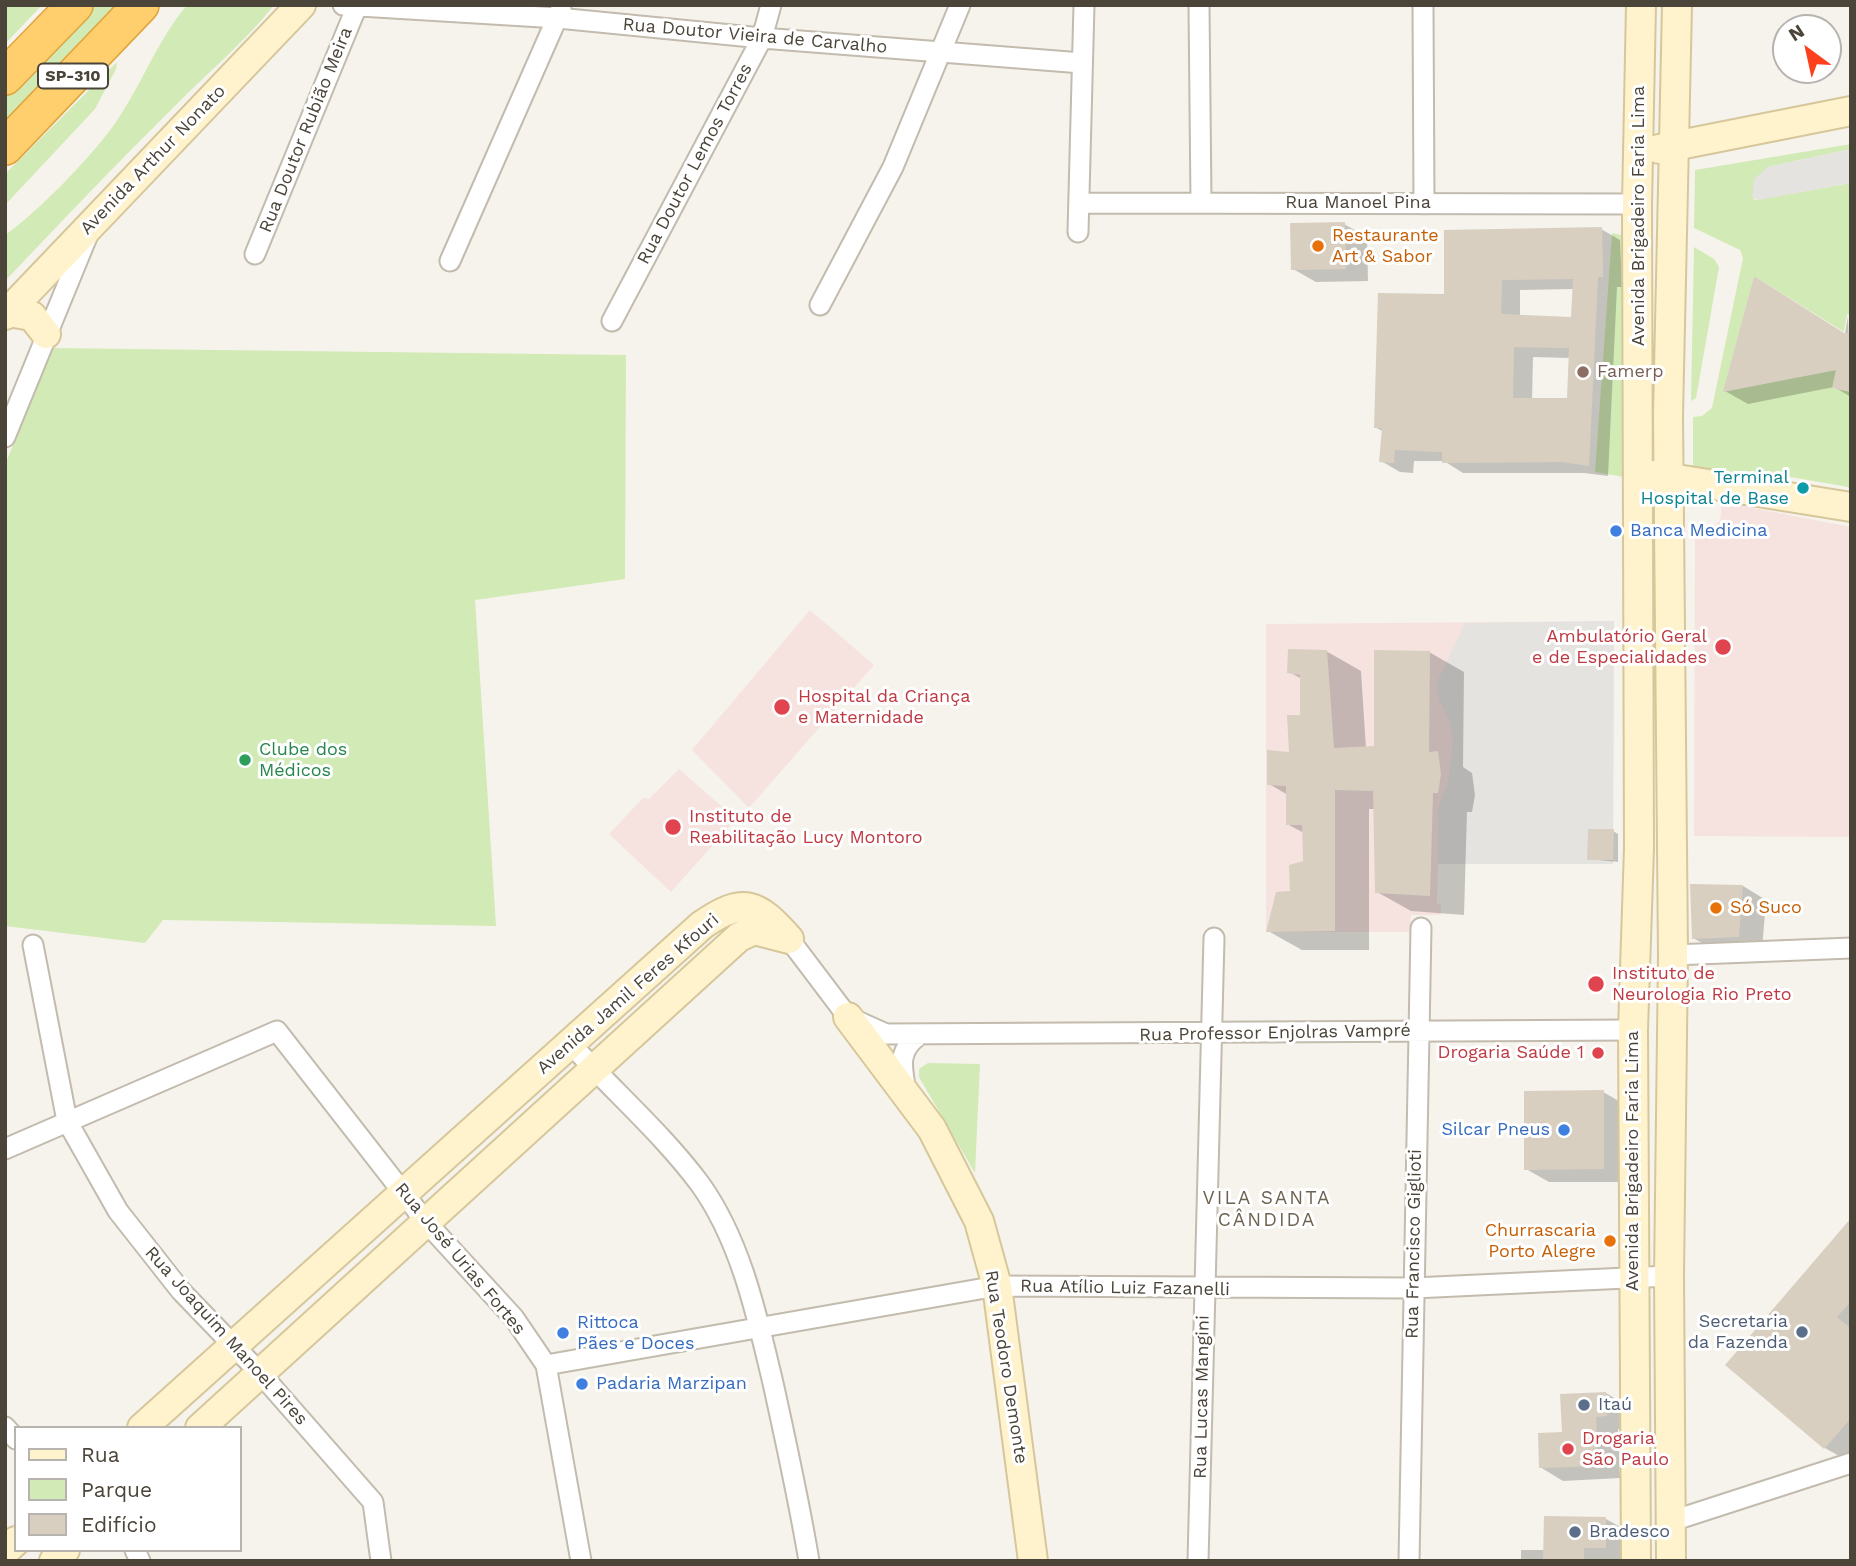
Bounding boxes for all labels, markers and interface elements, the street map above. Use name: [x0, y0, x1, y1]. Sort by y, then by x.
street label: Rua Doutor Vieira de Carvalho: [622, 14, 888, 58]
north arrow: [1772, 14, 1842, 84]
text: N: [1784, 19, 1809, 46]
street label: Rua Doutor Rubião Meira: [255, 24, 357, 236]
street label: Rua Doutor Lemos Torres: [633, 60, 757, 268]
road number: SP-310: [38, 64, 108, 88]
street label: Avenida Arthur Nonato: [76, 81, 230, 239]
street label: Avenida Brigadeiro Faria Lima: [1628, 86, 1650, 346]
street label: Rua Manoel Pina: [1285, 192, 1431, 214]
place label: Restaurante Art & Sabor: [1332, 225, 1439, 268]
marker: Restaurante Art & Sabor: [1310, 238, 1326, 254]
place label: Famerp: [1597, 361, 1663, 383]
marker: Famerp: [1575, 364, 1591, 380]
place label: Terminal Hospital de Base: [1641, 467, 1789, 510]
marker: Terminal Hospital de Base: [1795, 480, 1811, 496]
place label: Banca Medicina: [1630, 520, 1767, 542]
marker: Banca Medicina: [1608, 523, 1624, 539]
place label: Ambulatório Geral e de Especialidades: [1532, 626, 1707, 668]
marker: Ambulatório Geral e de Especialidades: [1713, 637, 1733, 657]
place label: Hospital da Criança e Maternidade: [798, 686, 970, 728]
marker: Hospital da Criança e Maternidade: [772, 697, 792, 717]
place label: Clube dos Médicos: [259, 739, 347, 782]
marker: Clube dos Médicos: [237, 752, 253, 768]
place label: Instituto de Reabilitação Lucy Montoro: [689, 806, 923, 848]
marker: Instituto de Reabilitação Lucy Montoro: [663, 817, 683, 837]
place label: Só Suco: [1730, 897, 1802, 919]
marker: Só Suco: [1708, 900, 1724, 916]
street label: Avenida Jamil Feres Kfouri: [533, 909, 723, 1079]
place label: Instituto de Neurologia Rio Preto: [1612, 963, 1792, 1006]
marker: Instituto de Neurologia Rio Preto: [1586, 974, 1606, 994]
street label: Rua Professor Enjolras Vampré: [1139, 1020, 1411, 1046]
street label: Avenida Brigadeiro Faria Lima: [1622, 1031, 1644, 1291]
place label: Drogaria Saúde 1: [1438, 1042, 1584, 1064]
marker: Drogaria Saúde 1: [1590, 1045, 1606, 1061]
place label: Silcar Pneus: [1441, 1119, 1550, 1141]
marker: Silcar Pneus: [1556, 1122, 1572, 1138]
street label: Rua Francisco Giglioti: [1402, 1149, 1426, 1339]
street label: Rua José Urias Fortes: [390, 1179, 530, 1339]
district label: VILA SANTA CÂNDIDA: [1204, 1187, 1330, 1231]
place label: Churrascaria Porto Alegre: [1485, 1220, 1596, 1262]
marker: Churrascaria Porto Alegre: [1602, 1233, 1618, 1249]
street label: Rua Joaquim Manoel Pires: [140, 1242, 312, 1430]
street label: Rua Teodoro Demonte: [980, 1269, 1032, 1465]
street label: Rua Atílio Luiz Fazanelli: [1020, 1275, 1230, 1301]
place label: Secretaria da Fazenda: [1688, 1311, 1788, 1354]
place label: Rittoca Pães e Doces: [577, 1312, 694, 1354]
street label: Rua Lucas Mangini: [1190, 1315, 1214, 1479]
marker: Secretaria da Fazenda: [1794, 1324, 1810, 1340]
marker: Rittoca Pães e Doces: [555, 1325, 571, 1341]
place label: Padaria Marzipan: [596, 1373, 747, 1395]
marker: Padaria Marzipan: [574, 1376, 590, 1392]
place label: Itaú: [1598, 1394, 1632, 1416]
marker: Itaú: [1576, 1397, 1592, 1413]
legend: [14, 1426, 242, 1552]
place label: Drogaria São Paulo: [1582, 1428, 1669, 1470]
marker: Drogaria São Paulo: [1560, 1441, 1576, 1457]
text: Rua: [81, 1442, 120, 1467]
text: Parque: [81, 1477, 152, 1502]
text: Edifício: [81, 1512, 157, 1537]
place label: Bradesco: [1589, 1521, 1670, 1543]
marker: Bradesco: [1567, 1524, 1583, 1540]

